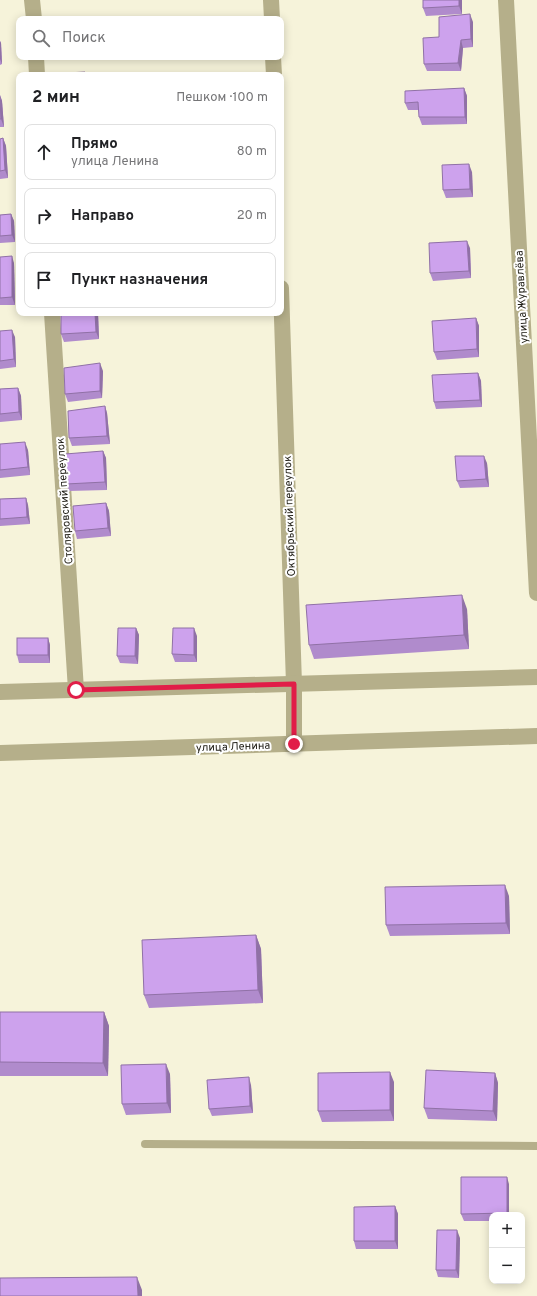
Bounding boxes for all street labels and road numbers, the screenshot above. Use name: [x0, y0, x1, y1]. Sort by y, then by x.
street label: улица Журавлёва: [513, 250, 531, 344]
street label: Столяровский переулок: [54, 437, 76, 565]
street label: Октябрьский переулок: [281, 455, 299, 577]
street label: улица Ленина: [196, 739, 271, 755]

